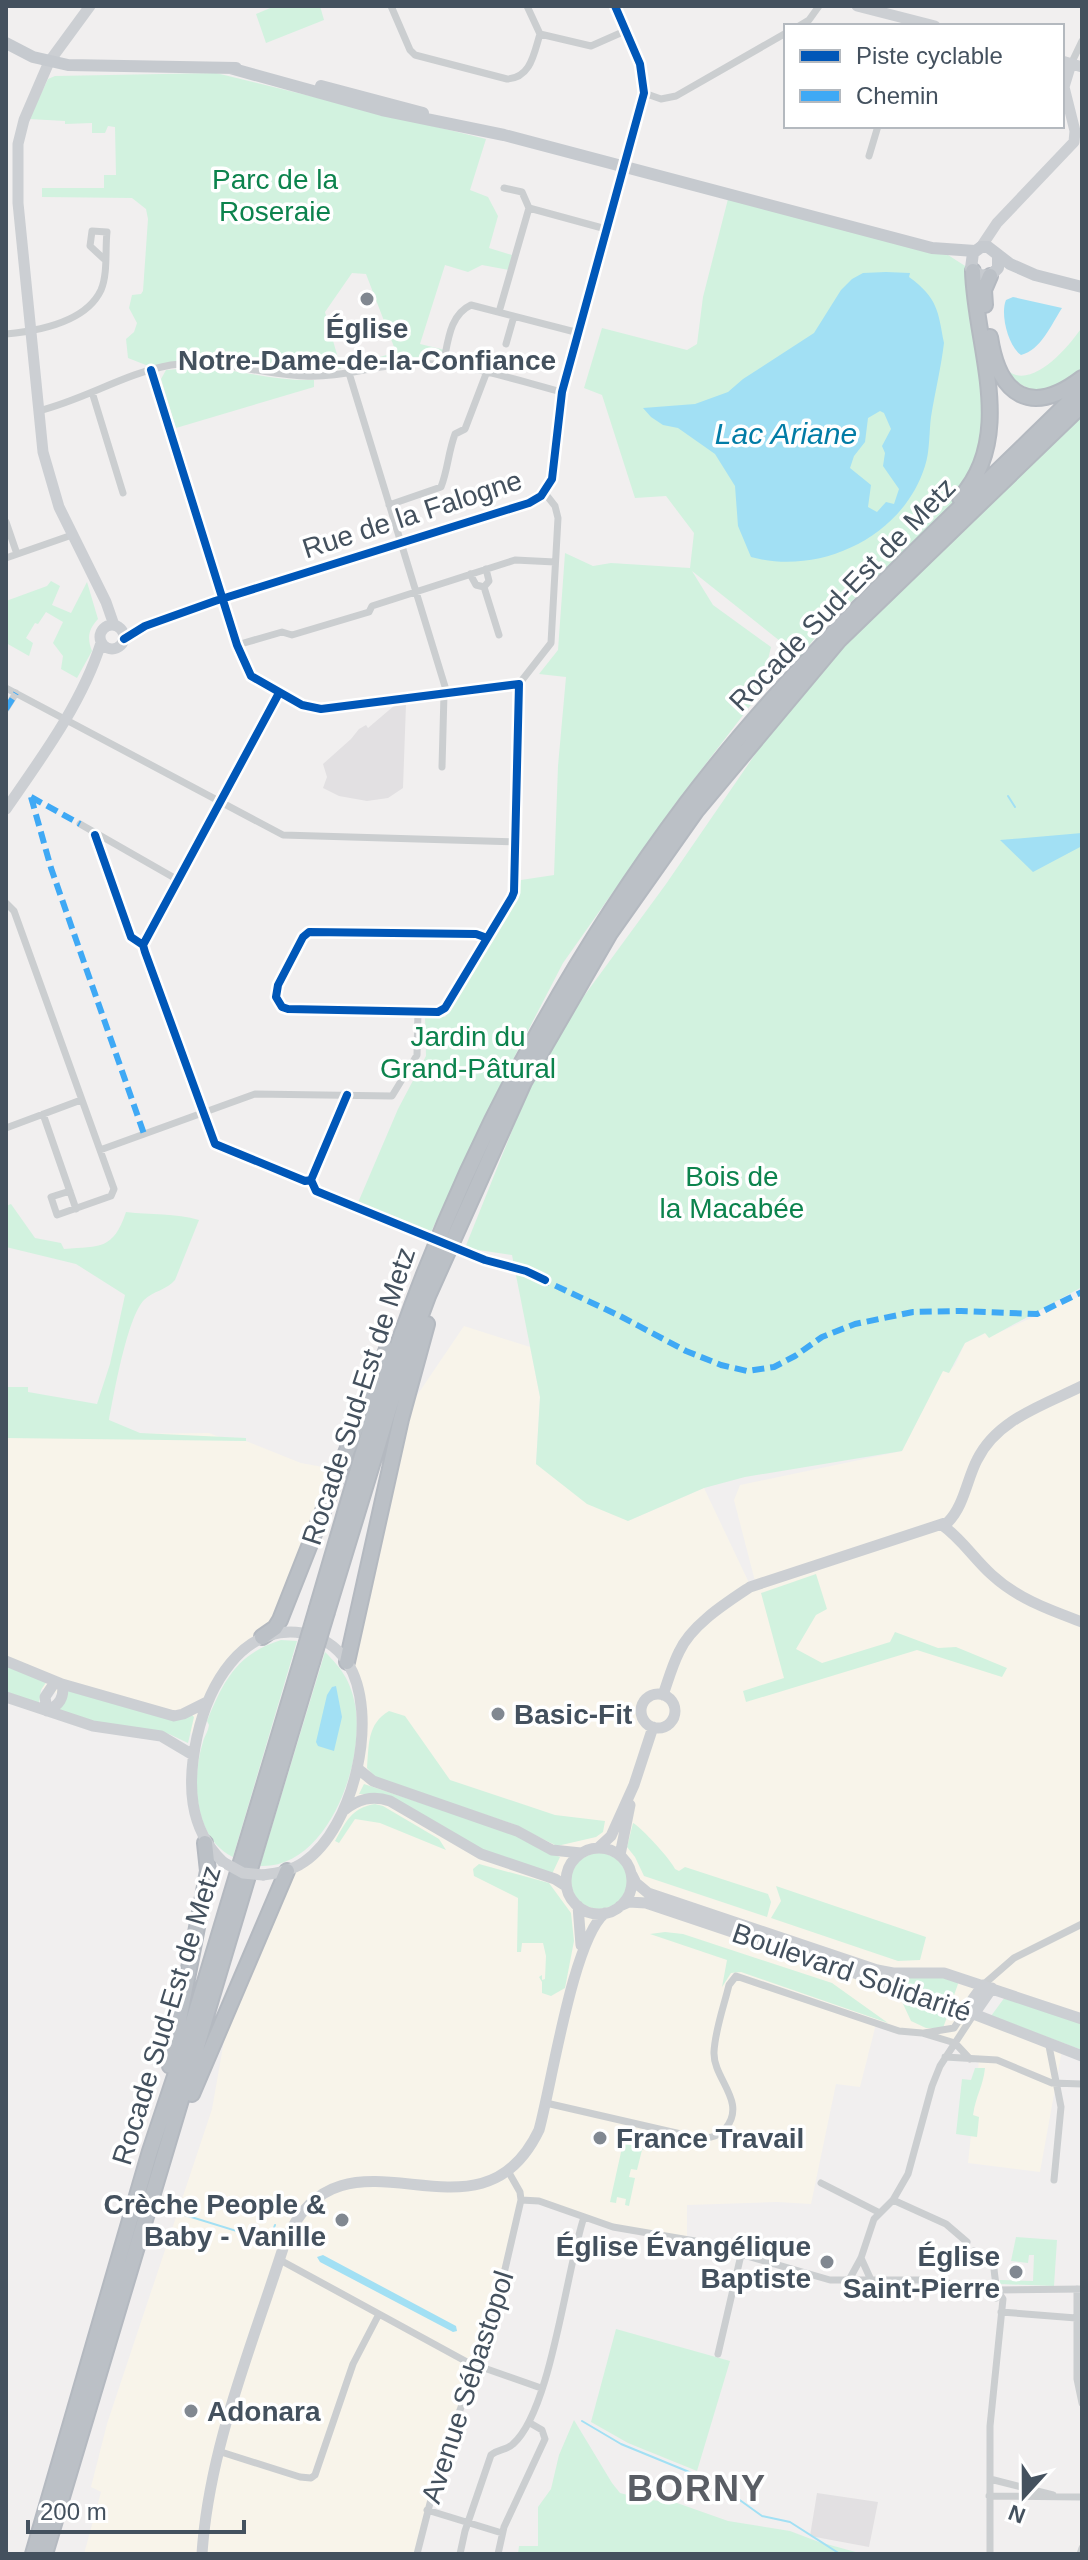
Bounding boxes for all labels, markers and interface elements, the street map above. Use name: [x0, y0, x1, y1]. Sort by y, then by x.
legend: [784, 24, 1064, 128]
text: Piste cyclable: [856, 42, 1003, 69]
text: Chemin: [856, 82, 939, 109]
park label: Parc de la Roseraie: [212, 164, 338, 227]
marker: Église Notre-Dame-de-la-Confiance: [358, 290, 376, 308]
place label: Église Notre-Dame-de-la-Confiance: [178, 313, 556, 376]
water label: Lac Ariane: [715, 417, 857, 450]
street label: Rue de la Falogne: [299, 464, 526, 565]
street label: Rocade Sud-Est de Metz: [723, 472, 962, 717]
park label: Jardin du Grand-Pâtural: [380, 1021, 556, 1084]
park label: Bois de la Macabée: [660, 1161, 804, 1224]
street label: Rocade Sud-Est de Metz: [296, 1243, 421, 1549]
place label: Basic-Fit: [514, 1699, 632, 1730]
marker: Basic-Fit: [489, 1705, 507, 1723]
street label: Rocade Sud-Est de Metz: [106, 1862, 227, 2169]
street label: Boulevard Solidarité: [728, 1917, 975, 2028]
place label: France Travail: [616, 2123, 804, 2154]
marker: France Travail: [591, 2129, 609, 2147]
place label: Crèche People & Baby - Vanille: [103, 2189, 326, 2252]
marker: Crèche People & Baby - Vanille: [333, 2211, 351, 2229]
place label: Église Évangélique Baptiste: [556, 2231, 811, 2294]
place label: Église Saint-Pierre: [843, 2241, 1000, 2304]
marker: Église Évangélique Baptiste: [818, 2253, 836, 2271]
marker: Église Saint-Pierre: [1007, 2263, 1025, 2281]
street label: Avenue Sébastopol: [415, 2267, 520, 2507]
place label: Adonara: [207, 2396, 321, 2427]
marker: Adonara: [182, 2402, 200, 2420]
north arrow: [984, 2456, 1064, 2536]
district label: BORNY: [627, 2468, 767, 2509]
scale bar: [28, 2484, 244, 2534]
text: 200 m: [40, 2498, 107, 2525]
text: N: [1005, 2500, 1029, 2529]

